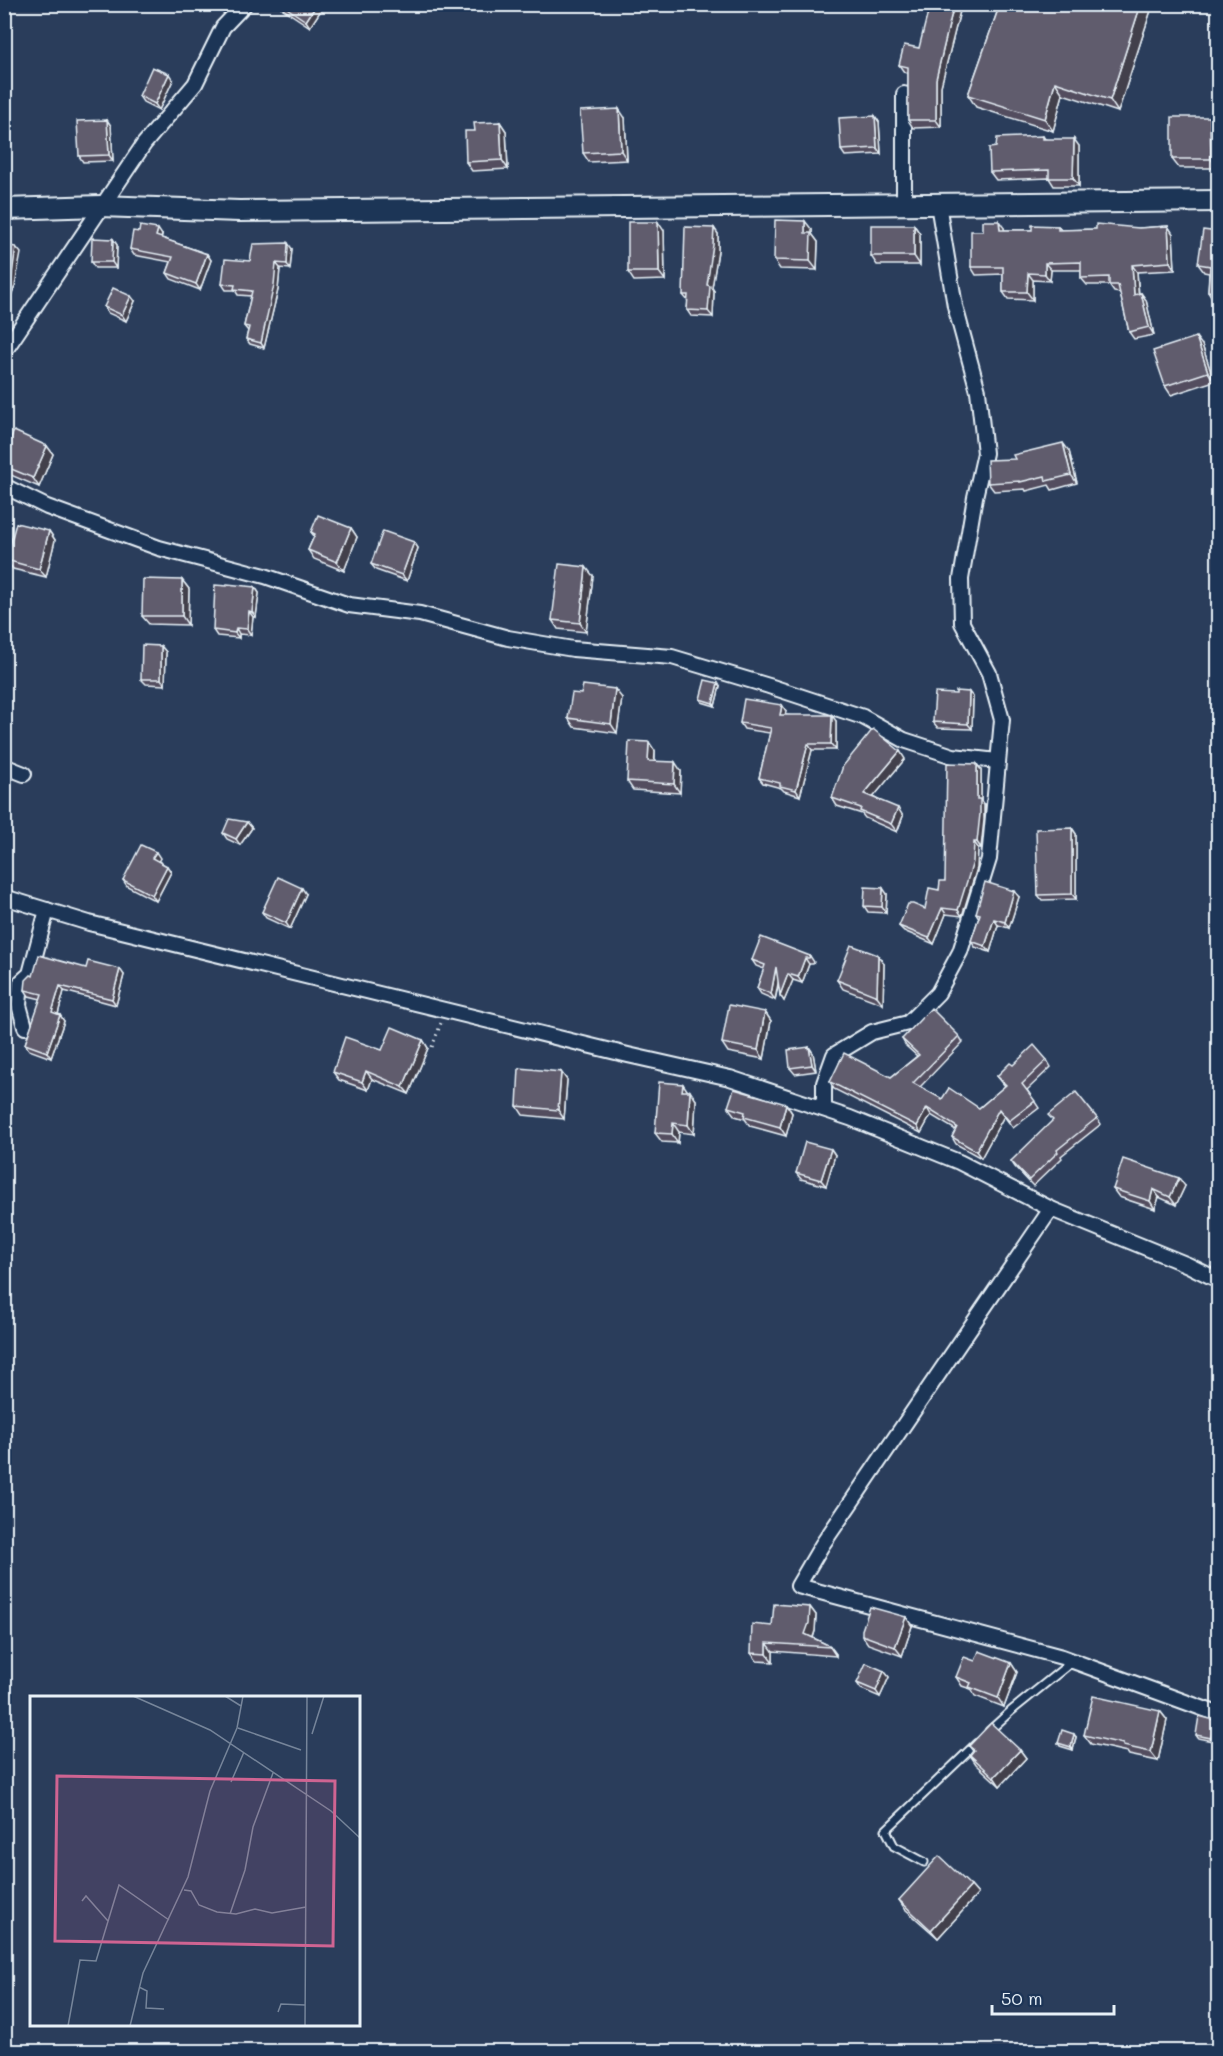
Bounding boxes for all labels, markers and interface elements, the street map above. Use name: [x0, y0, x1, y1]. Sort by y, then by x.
inset map: [30, 1696, 360, 2026]
scale bar: [992, 1978, 1114, 2016]
text: 50 m: [1001, 1986, 1043, 2010]

